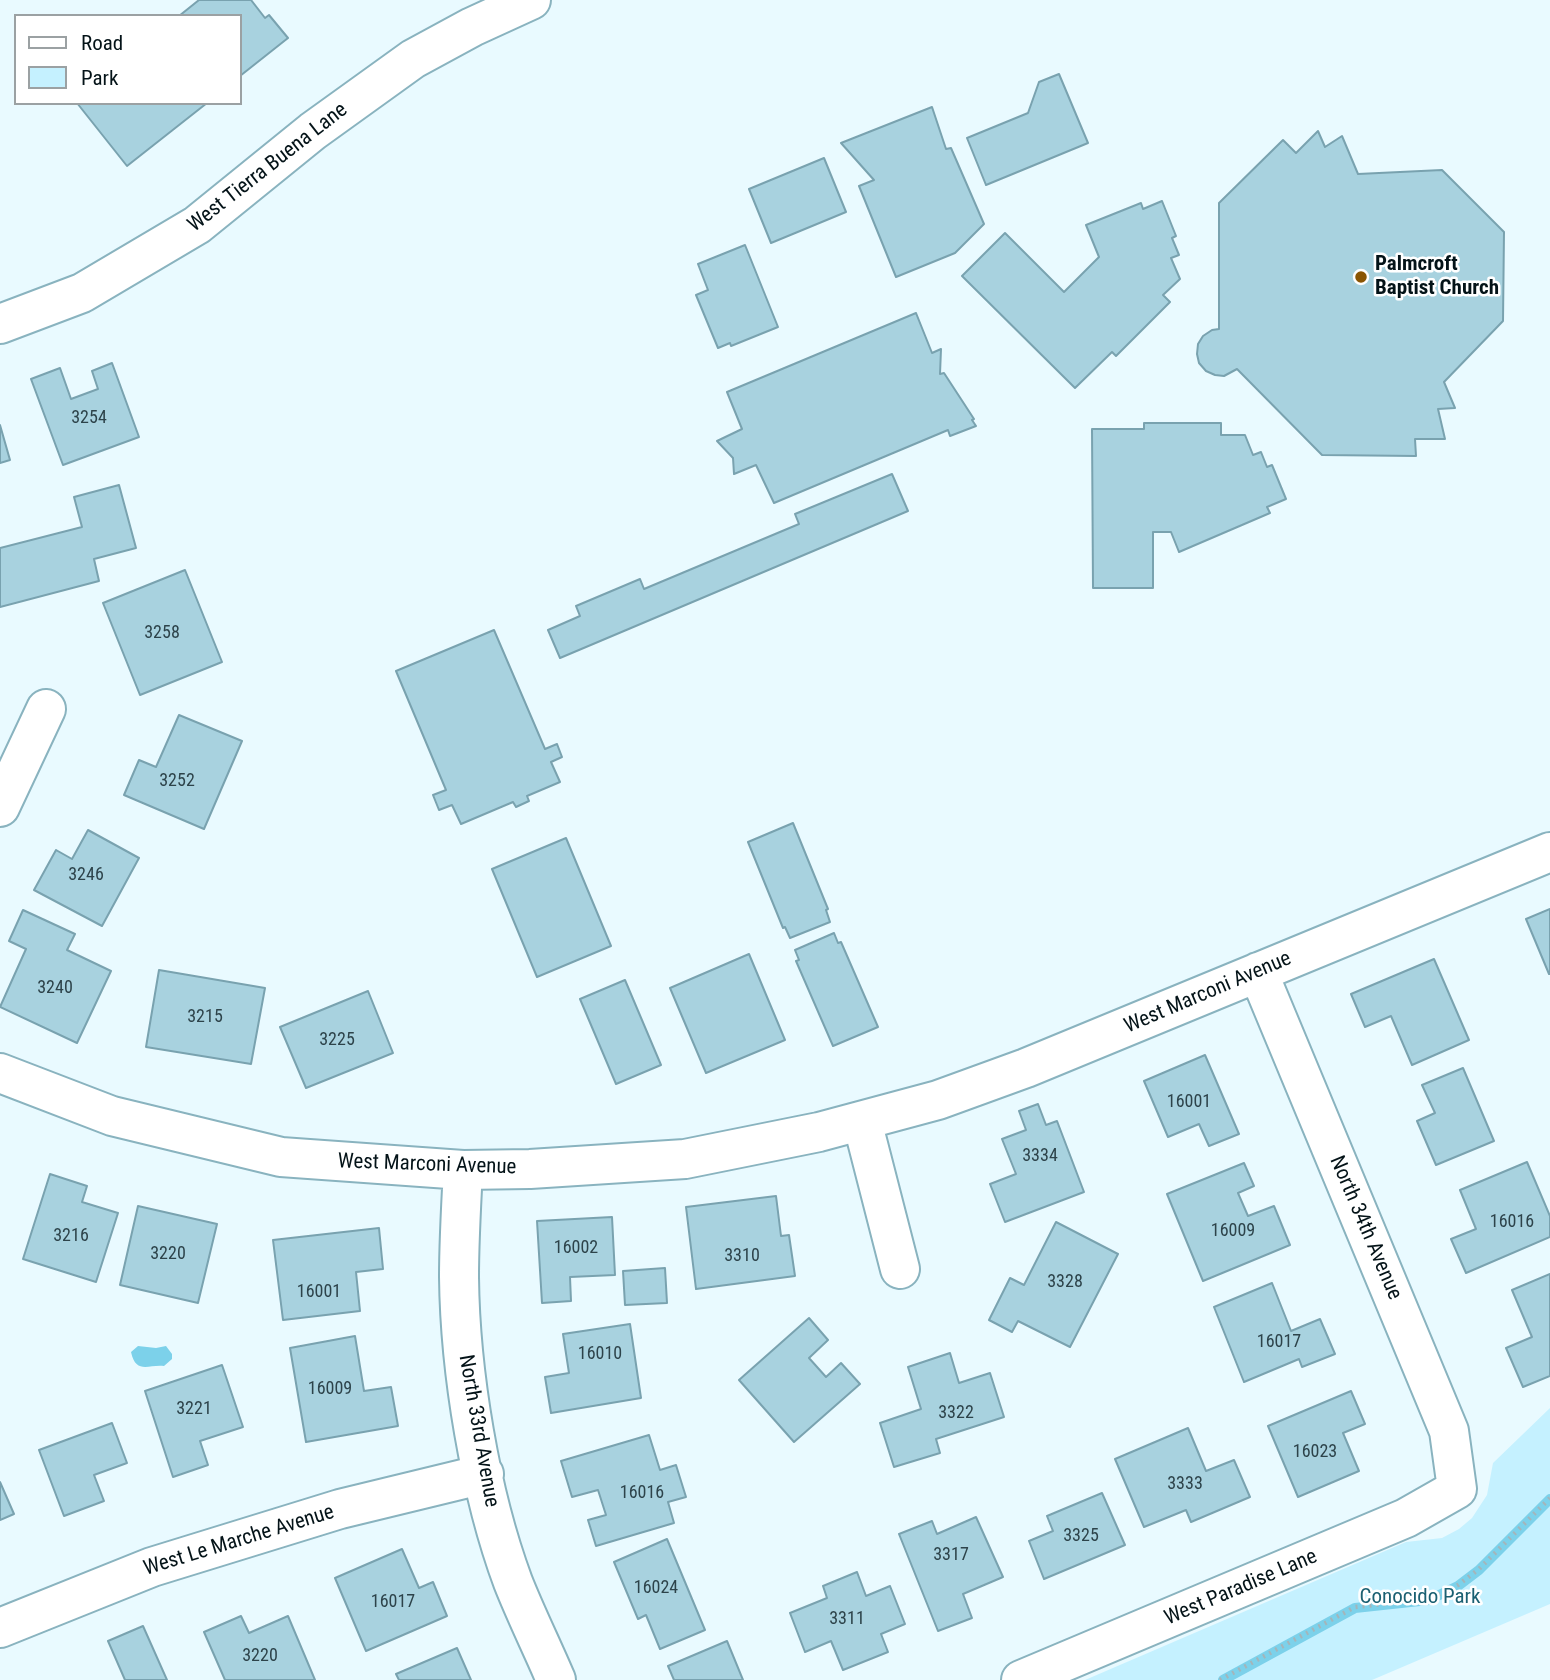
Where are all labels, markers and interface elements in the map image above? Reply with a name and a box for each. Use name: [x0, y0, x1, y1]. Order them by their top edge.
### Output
legend: [14, 14, 242, 105]
text: Road: [81, 31, 123, 55]
text: Park: [81, 66, 118, 90]
street label: West Tierra Buena Lane: [183, 98, 353, 238]
place label: Palmcroft Baptist Church: [1375, 252, 1499, 302]
marker: Palmcroft Baptist Church: [1353, 269, 1369, 285]
house number: 3254: [71, 407, 107, 429]
house number: 3258: [144, 622, 180, 644]
house number: 3252: [159, 770, 195, 792]
house number: 3246: [68, 864, 104, 886]
street label: West Marconi Avenue: [1121, 946, 1295, 1040]
house number: 3240: [37, 977, 73, 999]
house number: 3215: [187, 1006, 223, 1028]
house number: 3225: [319, 1029, 355, 1051]
house number: 16001: [1167, 1091, 1211, 1113]
house number: 3334: [1022, 1145, 1058, 1167]
street label: West Marconi Avenue: [337, 1149, 517, 1181]
street label: North 34th Avenue: [1323, 1152, 1407, 1304]
house number: 16016: [1490, 1211, 1534, 1233]
house number: 16009: [1211, 1220, 1255, 1242]
house number: 3216: [53, 1225, 89, 1247]
house number: 16002: [554, 1237, 598, 1259]
house number: 3220: [150, 1243, 186, 1265]
house number: 3310: [724, 1245, 760, 1267]
house number: 3328: [1047, 1271, 1083, 1293]
house number: 16001: [297, 1281, 341, 1303]
house number: 16017: [1257, 1331, 1301, 1353]
house number: 16010: [578, 1343, 622, 1365]
street label: North 33rd Avenue: [452, 1353, 504, 1509]
house number: 16009: [308, 1378, 352, 1400]
house number: 3221: [176, 1398, 212, 1420]
house number: 3322: [938, 1402, 974, 1424]
house number: 16023: [1293, 1441, 1337, 1463]
house number: 3333: [1167, 1473, 1203, 1495]
house number: 16016: [620, 1482, 664, 1504]
street label: West Le Marche Avenue: [141, 1500, 337, 1582]
house number: 3325: [1063, 1525, 1099, 1547]
house number: 3317: [933, 1544, 969, 1566]
street label: West Paradise Lane: [1161, 1544, 1321, 1632]
house number: 16024: [634, 1577, 678, 1599]
park label: Conocido Park: [1360, 1585, 1480, 1611]
house number: 16017: [371, 1591, 415, 1613]
house number: 3311: [829, 1608, 865, 1630]
house number: 3220: [242, 1645, 278, 1667]

